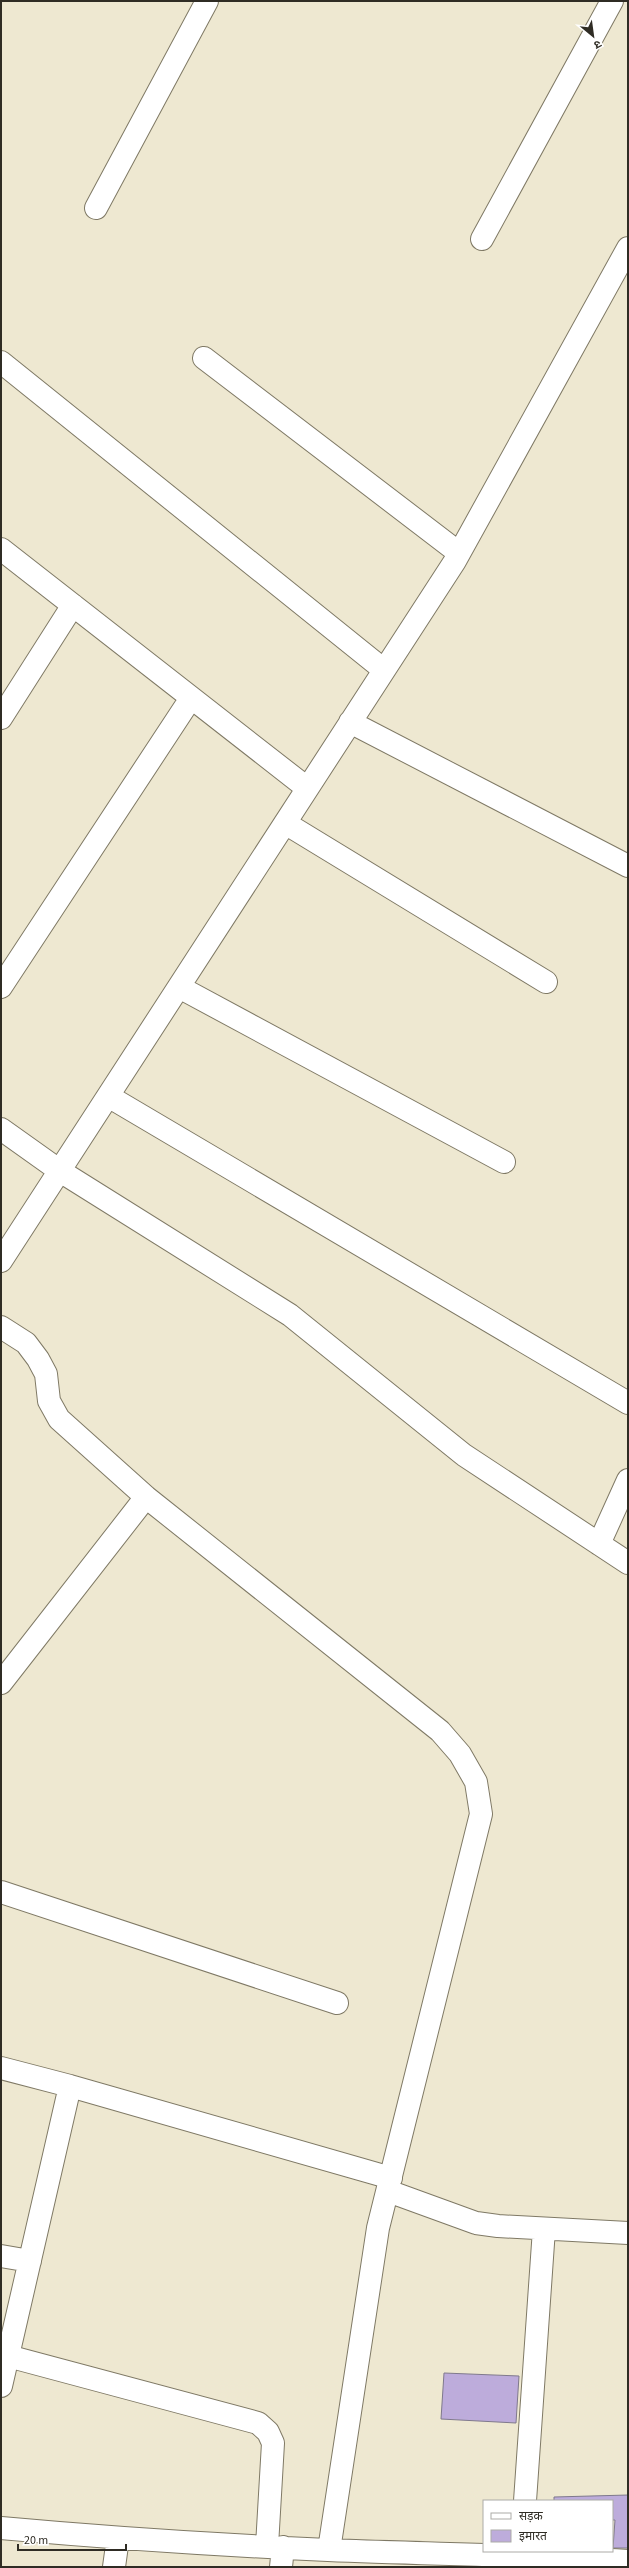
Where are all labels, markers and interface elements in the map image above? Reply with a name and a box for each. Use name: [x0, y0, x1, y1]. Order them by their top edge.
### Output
north arrow: [573, 16, 613, 56]
text: उ: [591, 36, 604, 53]
legend: [483, 2500, 613, 2552]
text: सड़क: [519, 2508, 544, 2525]
scale bar: [18, 2526, 126, 2552]
text: इमारत: [519, 2528, 548, 2545]
text: 20 m: [24, 2532, 48, 2549]

